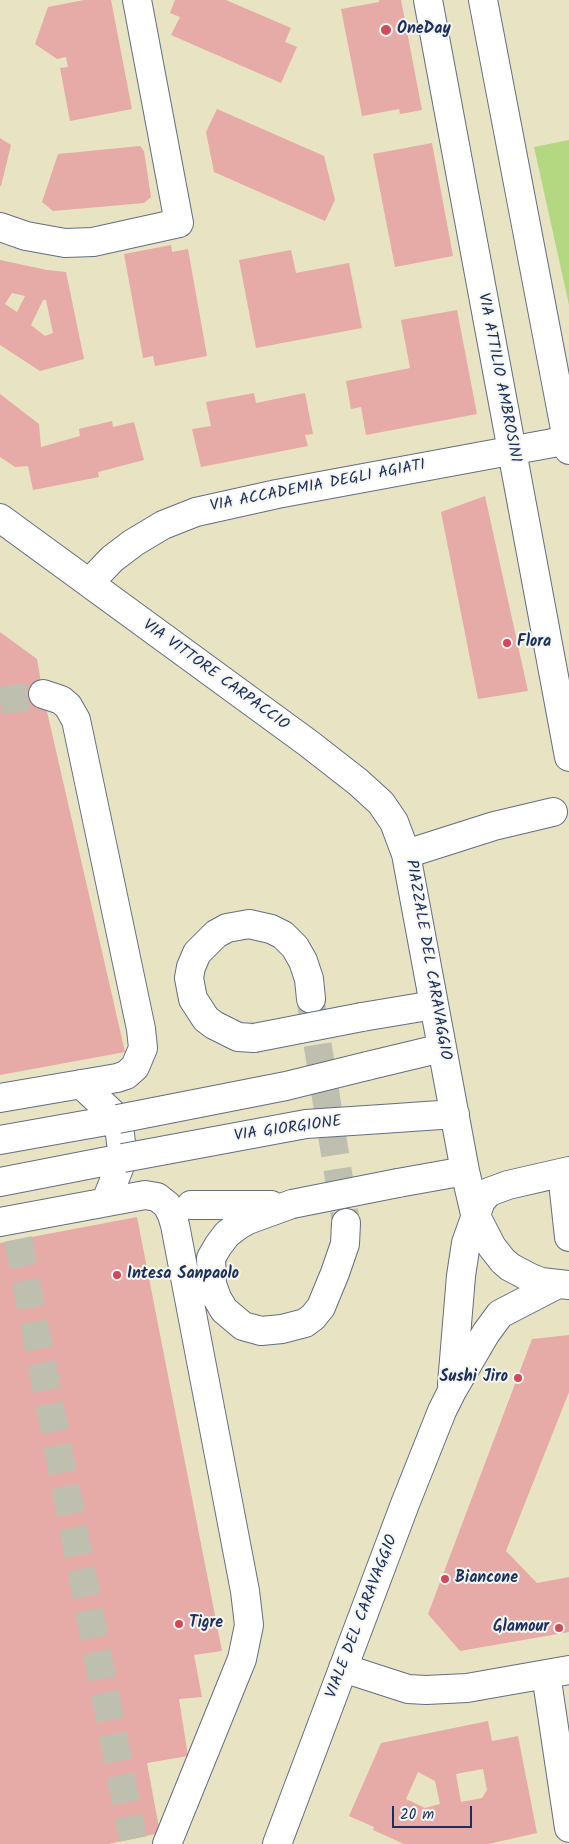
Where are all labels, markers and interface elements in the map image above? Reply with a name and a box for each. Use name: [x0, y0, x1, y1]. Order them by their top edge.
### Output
place label: OneDay: [397, 20, 451, 40]
marker: OneDay: [379, 23, 393, 37]
street label: VIA ATTILIO AMBROSINI: [472, 292, 524, 464]
street label: VIA ACCADEMIA DEGLI AGIATI: [209, 457, 427, 517]
street label: VIA VITTORE CARPACCIO: [138, 616, 292, 736]
place label: Flora: [517, 633, 551, 653]
marker: Flora: [501, 637, 513, 649]
street label: PIAZZALE DEL CARAVAGGIO: [400, 858, 454, 1062]
street label: VIA GIORGIONE: [233, 1113, 343, 1147]
place label: Intesa Sanpaolo: [127, 1265, 239, 1285]
marker: Intesa Sanpaolo: [111, 1269, 123, 1281]
place label: Sushi Jiro: [440, 1368, 508, 1388]
marker: Sushi Jiro: [512, 1372, 524, 1384]
street label: VIALE DEL CARAVAGGIO: [323, 1533, 403, 1701]
place label: Biancone: [455, 1569, 518, 1589]
marker: Biancone: [439, 1573, 451, 1585]
place label: Tigre: [189, 1614, 223, 1634]
marker: Tigre: [173, 1618, 185, 1630]
place label: Glamour: [493, 1618, 549, 1638]
marker: Glamour: [553, 1622, 565, 1634]
scale bar: [394, 1796, 474, 1828]
text: 20 m: [400, 1803, 434, 1827]

